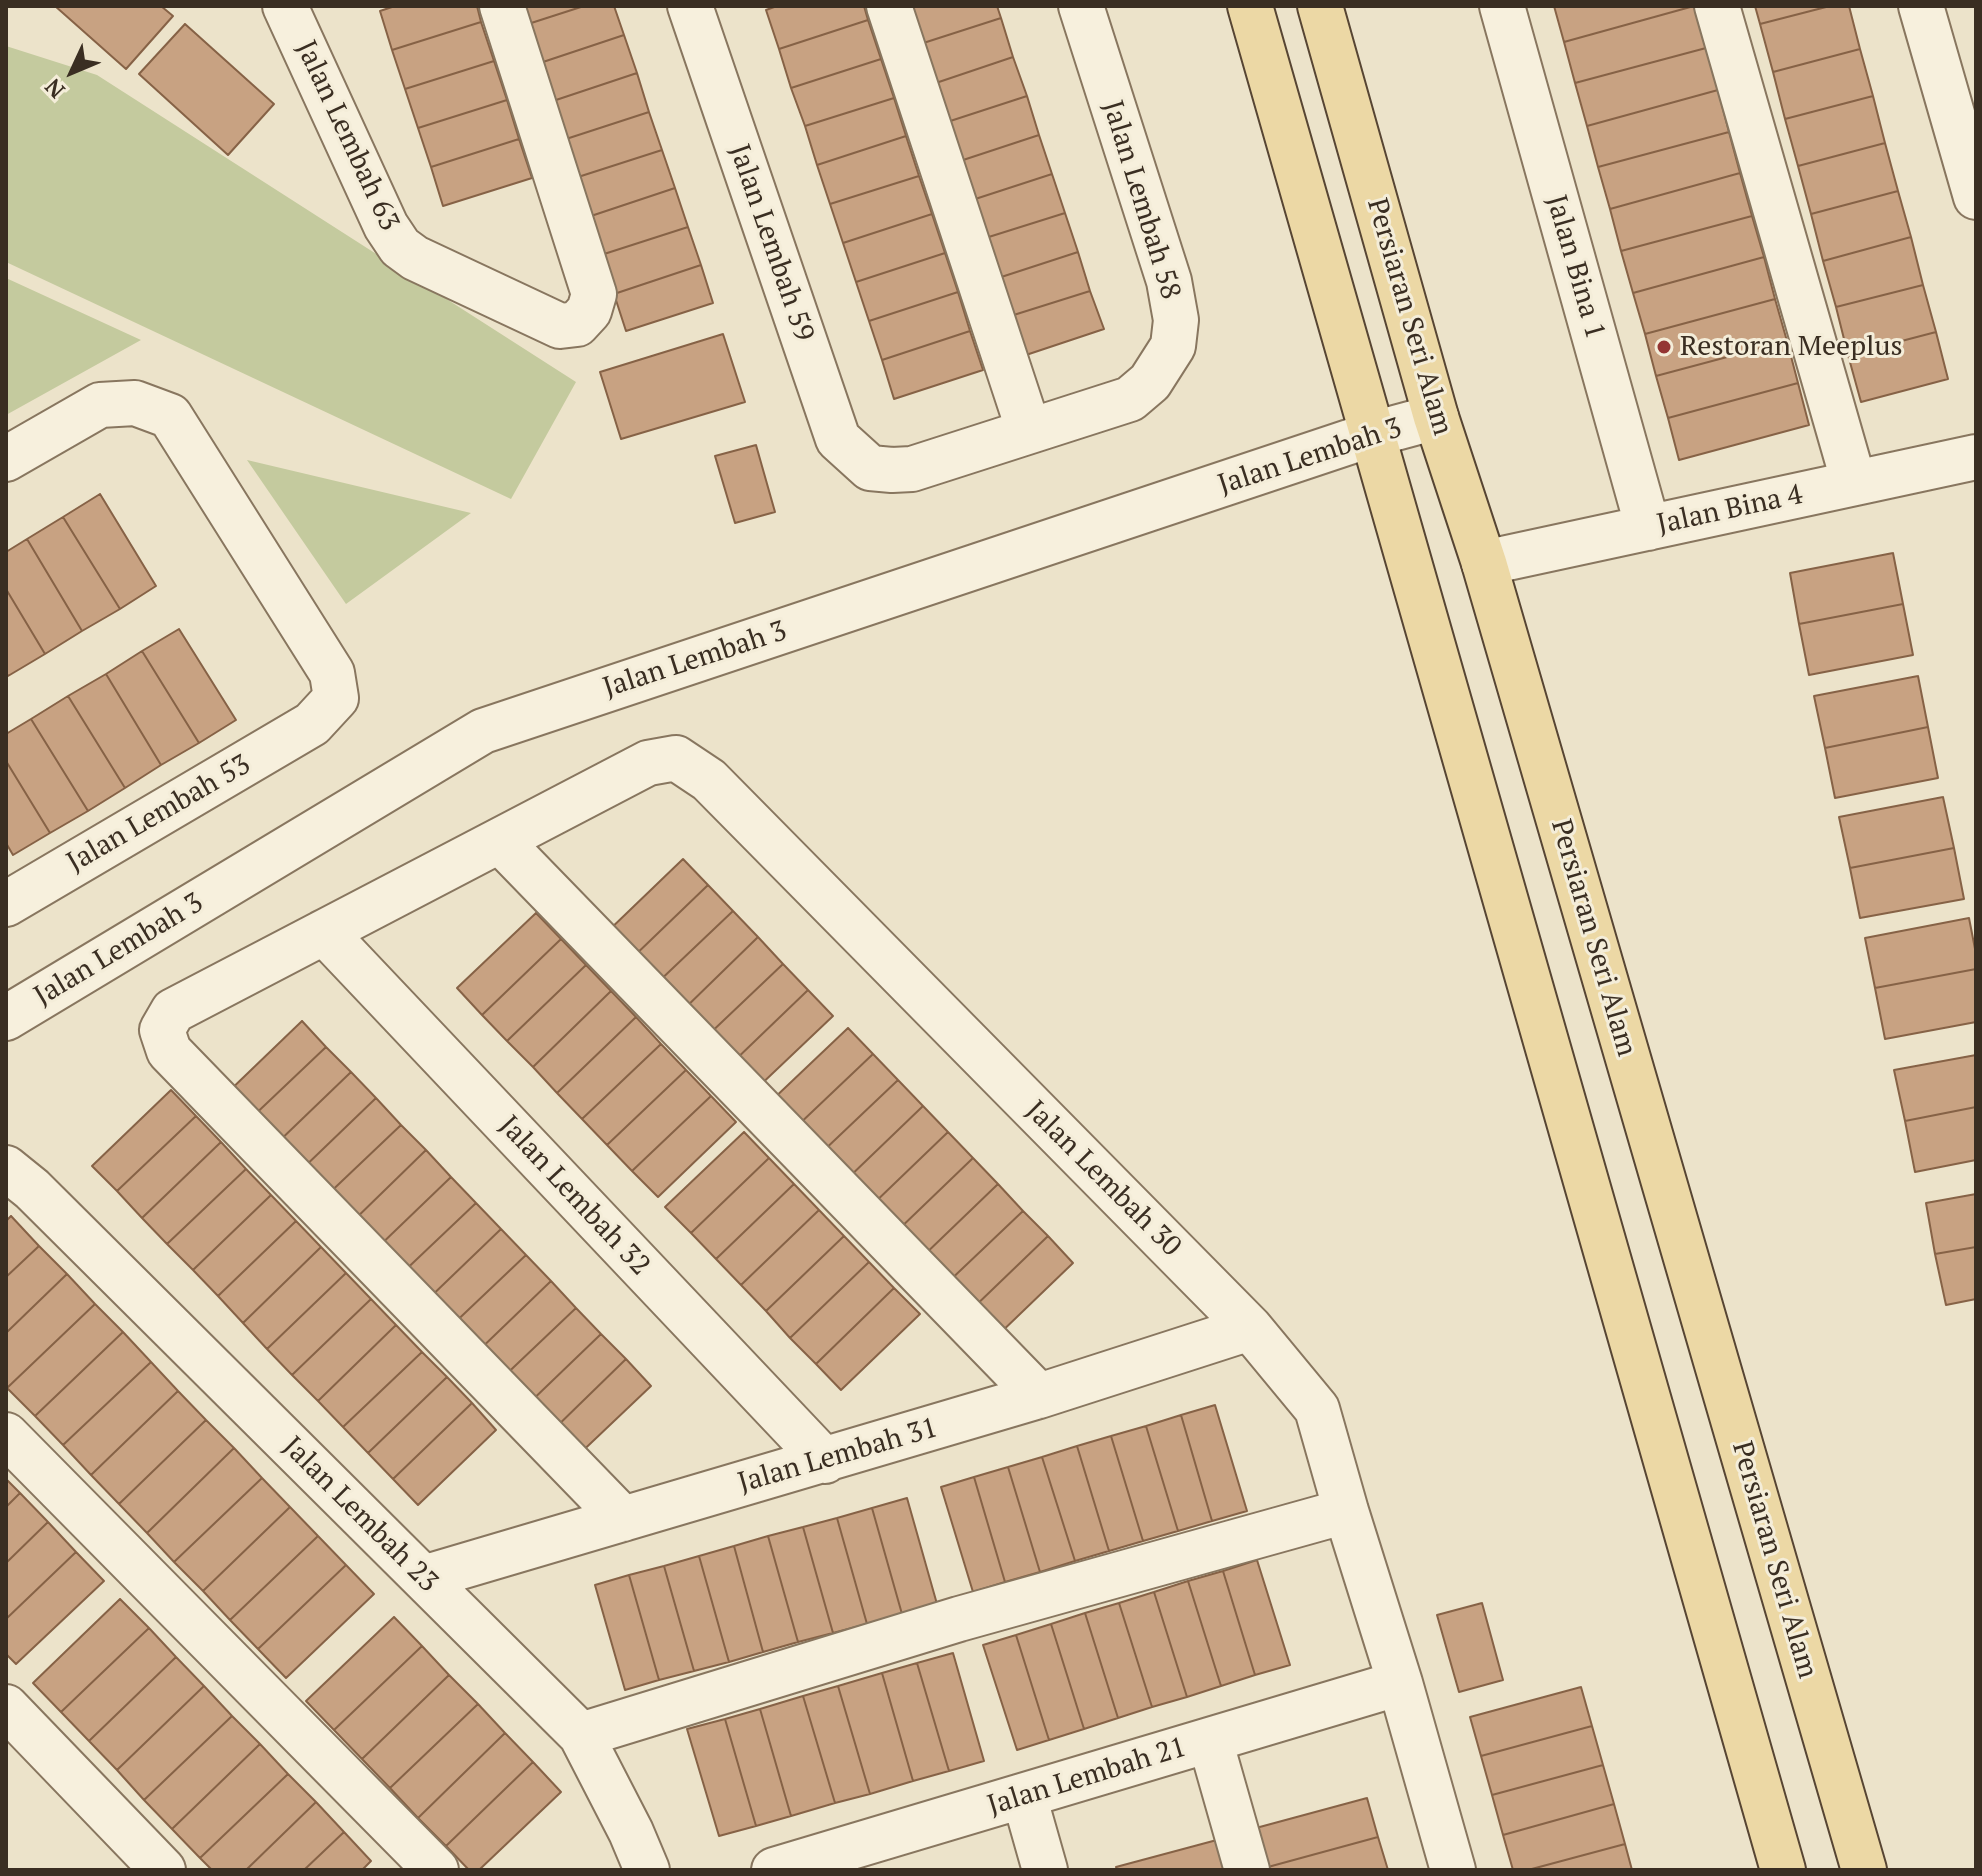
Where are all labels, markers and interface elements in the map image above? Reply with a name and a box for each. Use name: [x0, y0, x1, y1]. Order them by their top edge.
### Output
north arrow: [32, 32, 112, 112]
street label: Jalan Lembah 63: [288, 36, 406, 236]
text: N: [38, 73, 71, 105]
street label: Jalan Lembah 58: [1095, 97, 1187, 303]
street label: Jalan Lembah 59: [722, 140, 820, 346]
street label: Jalan Bina 1: [1538, 191, 1612, 343]
street label: Persiaran Seri Alam: [1359, 195, 1459, 439]
place label: Restoran Meeplus: [1680, 330, 1903, 364]
marker: Restoran Meeplus: [1655, 338, 1673, 356]
street label: Jalan Lembah 3: [1214, 412, 1406, 502]
street label: Jalan Bina 4: [1654, 478, 1806, 542]
street label: Jalan Lembah 3: [599, 615, 791, 705]
street label: Jalan Lembah 53: [61, 748, 257, 880]
street label: Persiaran Seri Alam: [1543, 816, 1643, 1060]
street label: Jalan Lembah 3: [29, 886, 209, 1014]
street label: Jalan Lembah 30: [1018, 1094, 1188, 1264]
street label: Jalan Lembah 32: [492, 1109, 656, 1283]
street label: Jalan Lembah 31: [734, 1411, 942, 1501]
street label: Jalan Lembah 23: [275, 1430, 445, 1600]
street label: Persiaran Seri Alam: [1724, 1438, 1824, 1682]
street label: Jalan Lembah 21: [984, 1731, 1190, 1823]

